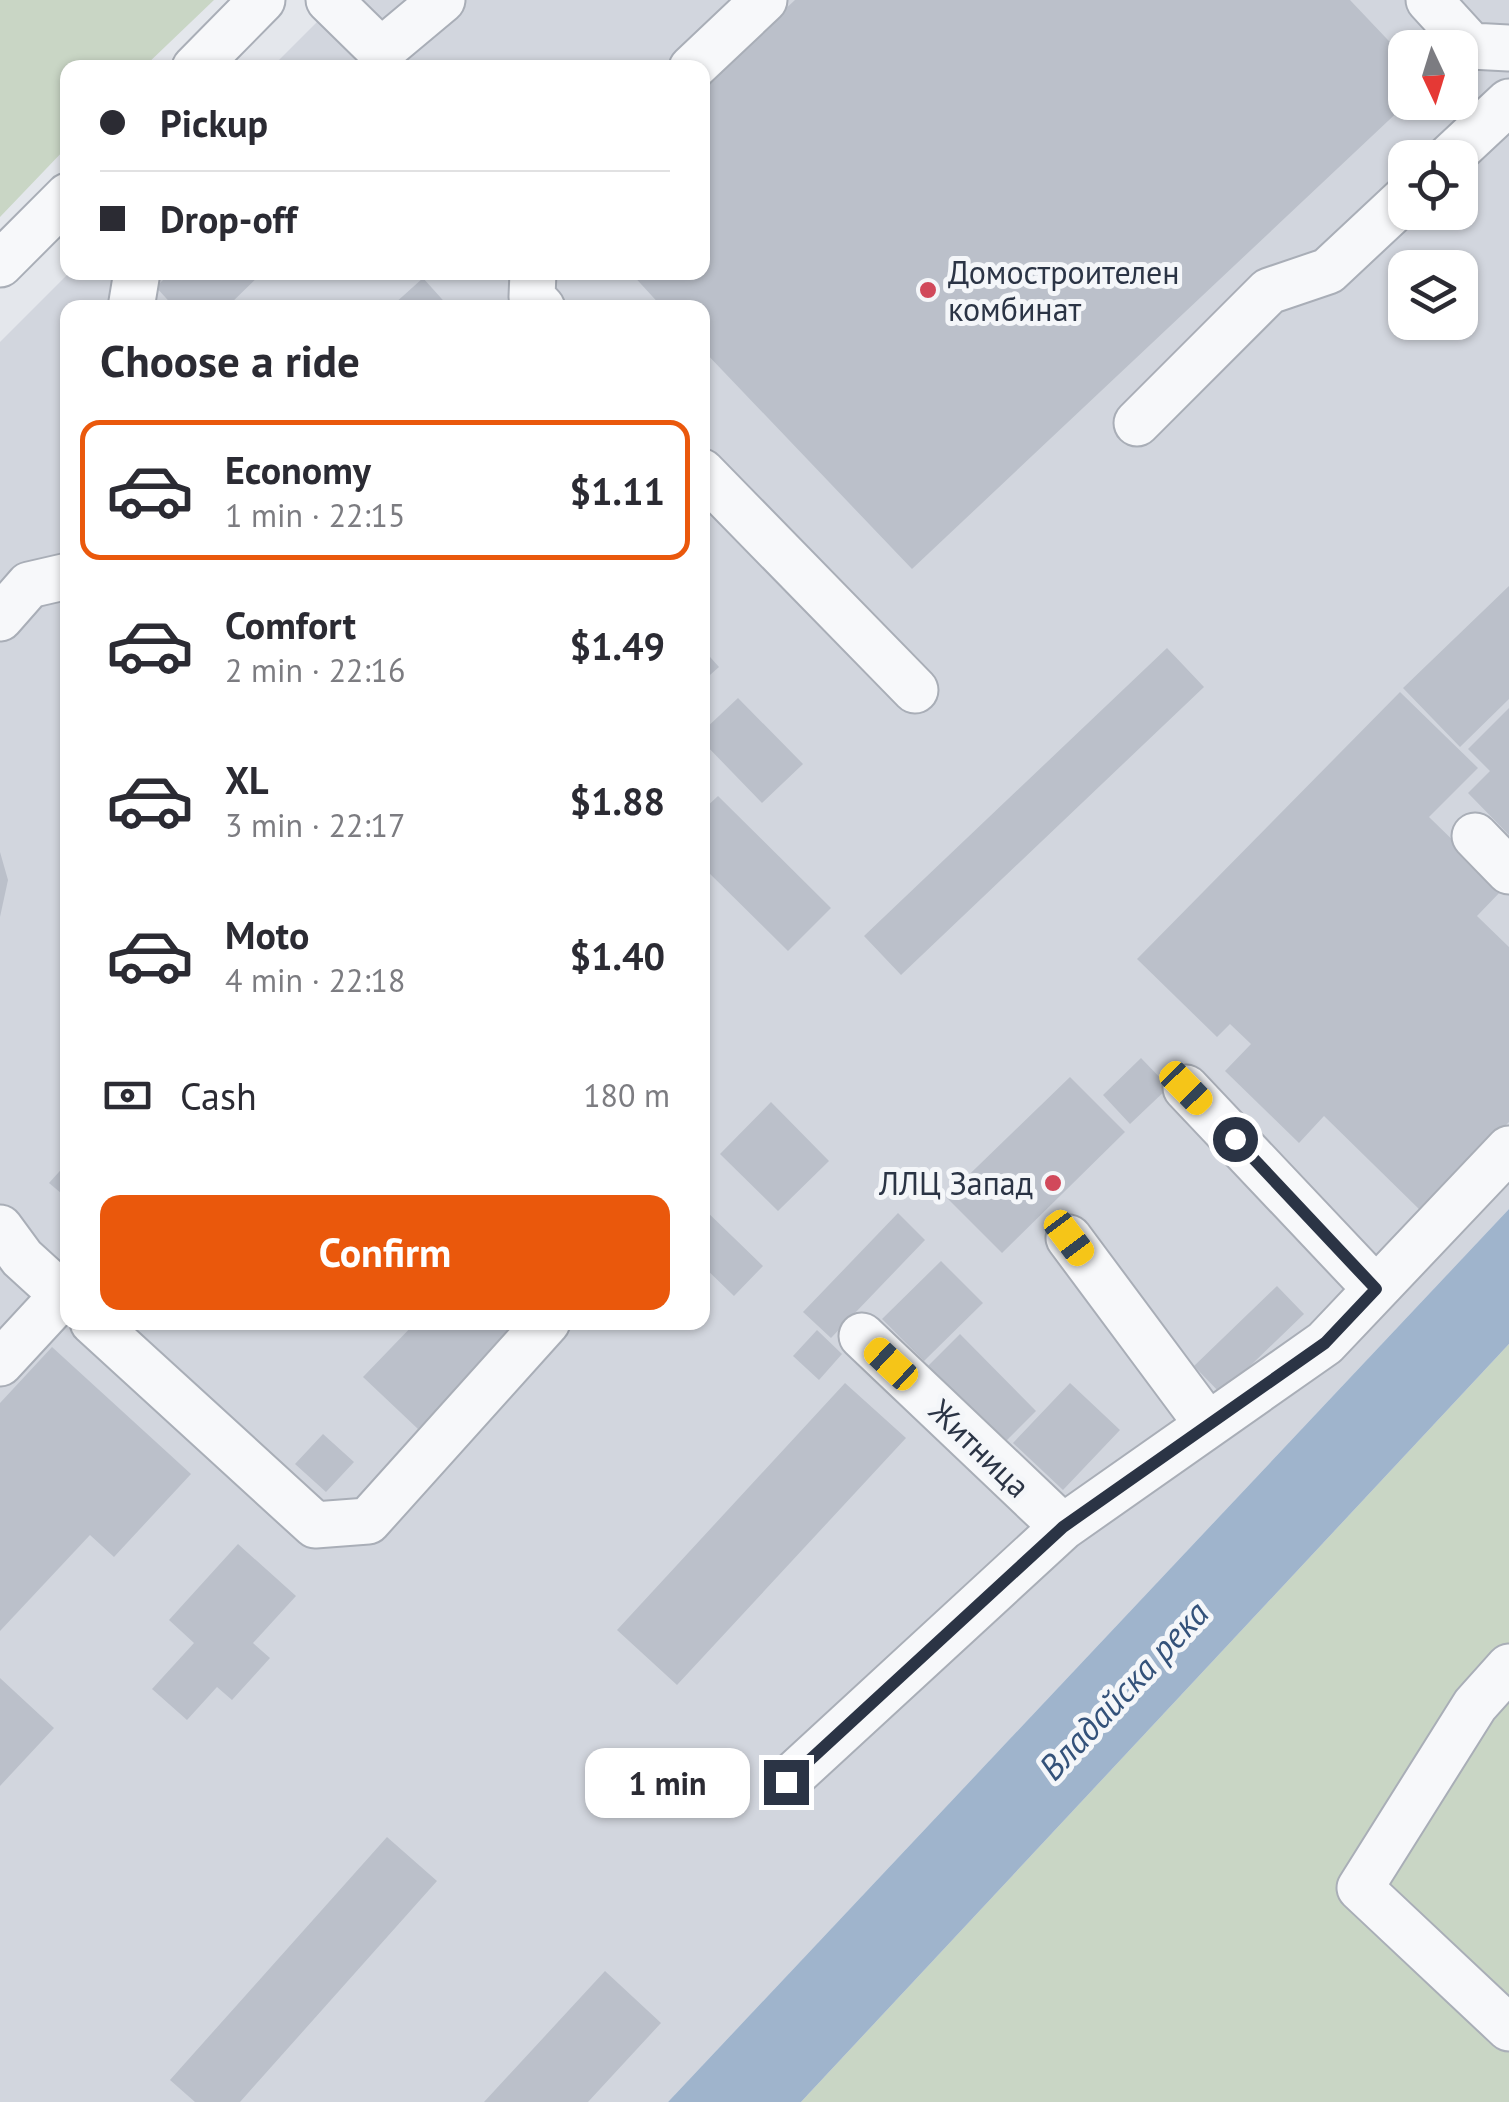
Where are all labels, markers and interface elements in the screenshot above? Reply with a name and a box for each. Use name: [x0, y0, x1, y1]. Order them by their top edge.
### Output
north arrow: [1388, 30, 1478, 120]
map controls: [1388, 30, 1478, 340]
text: Pickup: [160, 98, 268, 147]
button: locate: [1388, 140, 1478, 230]
text: Drop-off: [160, 194, 297, 243]
button: layers: [1388, 250, 1478, 340]
place label: Домостроителен комбинат: [948, 251, 1180, 330]
marker: Домостроителен комбинат: [917, 279, 939, 301]
text: Choose a ride: [100, 331, 360, 389]
icon: car: [105, 445, 195, 535]
text: Economy: [225, 445, 371, 494]
text: $1.11: [569, 466, 665, 515]
text: 1 min · 22:15: [225, 494, 405, 536]
icon: car: [105, 600, 195, 690]
text: Comfort: [225, 600, 356, 649]
text: $1.49: [569, 621, 665, 670]
text: 2 min · 22:16: [225, 649, 405, 691]
icon: car: [105, 755, 195, 845]
text: XL: [225, 755, 269, 804]
text: $1.88: [569, 776, 665, 825]
text: 3 min · 22:17: [225, 804, 405, 846]
icon: car: [105, 910, 195, 1000]
text: Moto: [225, 910, 309, 959]
text: $1.40: [569, 931, 665, 980]
text: 4 min · 22:18: [225, 959, 405, 1001]
car: [1154, 1056, 1218, 1120]
icon: cash: [100, 1068, 155, 1123]
text: Cash: [180, 1071, 257, 1120]
text: 180 m: [583, 1074, 670, 1116]
route start: [1213, 1117, 1258, 1162]
place label: ЛЛЦ Запад: [878, 1162, 1033, 1204]
marker: ЛЛЦ Запад: [1042, 1172, 1064, 1194]
button: Confirm: [100, 1195, 670, 1310]
car: [1039, 1205, 1099, 1271]
car: [859, 1333, 923, 1395]
street label: Житница: [920, 1389, 1039, 1506]
water label: Владайска река: [1028, 1591, 1218, 1789]
callout: 1 min: [586, 1747, 751, 1817]
route end: [764, 1760, 809, 1805]
text: 1 min: [628, 1762, 707, 1804]

